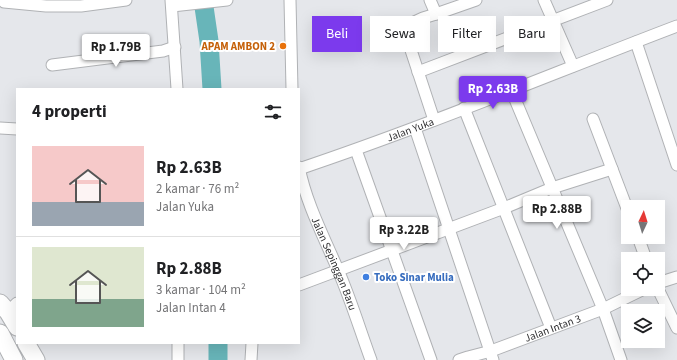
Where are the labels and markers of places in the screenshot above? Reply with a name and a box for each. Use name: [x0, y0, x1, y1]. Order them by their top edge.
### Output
pin: Rp 1.79B: [75, 34, 157, 68]
place label: APAM AMBON 2: [201, 39, 275, 54]
marker: APAM AMBON 2: [278, 41, 288, 51]
pin: Rp 2.63B: [452, 76, 534, 110]
pin: Rp 2.88B: [516, 196, 598, 230]
pin: Rp 3.22B: [363, 217, 445, 251]
place label: Toko Sinar Mulia: [374, 270, 454, 285]
marker: Toko Sinar Mulia: [361, 272, 371, 282]

